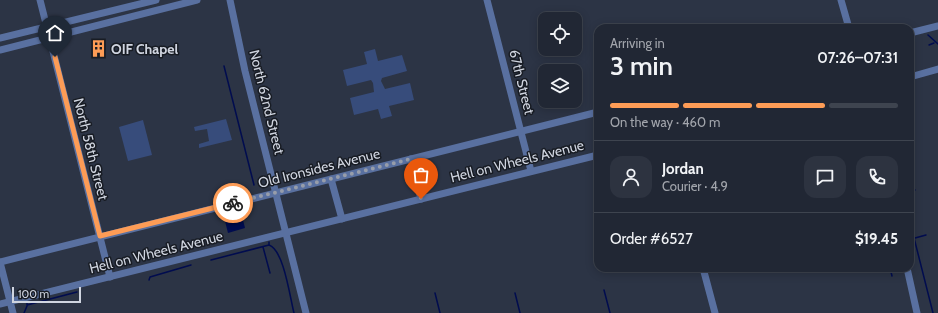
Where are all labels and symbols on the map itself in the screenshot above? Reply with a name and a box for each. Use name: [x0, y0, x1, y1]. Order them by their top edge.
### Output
pin: [38, 16, 72, 57]
building icon: OIF Chapel: [88, 39, 108, 59]
place label: OIF Chapel: [111, 40, 179, 58]
street label: North 62nd Street: [245, 48, 289, 156]
street label: 67th Street: [505, 48, 539, 117]
street label: North 58th Street: [70, 96, 112, 202]
street label: Hell on Wheels Avenue: [448, 136, 586, 186]
street label: Old Ironsides Avenue: [256, 144, 382, 192]
pin: [404, 158, 438, 199]
courier: [213, 183, 253, 223]
street label: Hell on Wheels Avenue: [87, 227, 225, 277]
scale bar: [12, 285, 81, 304]

